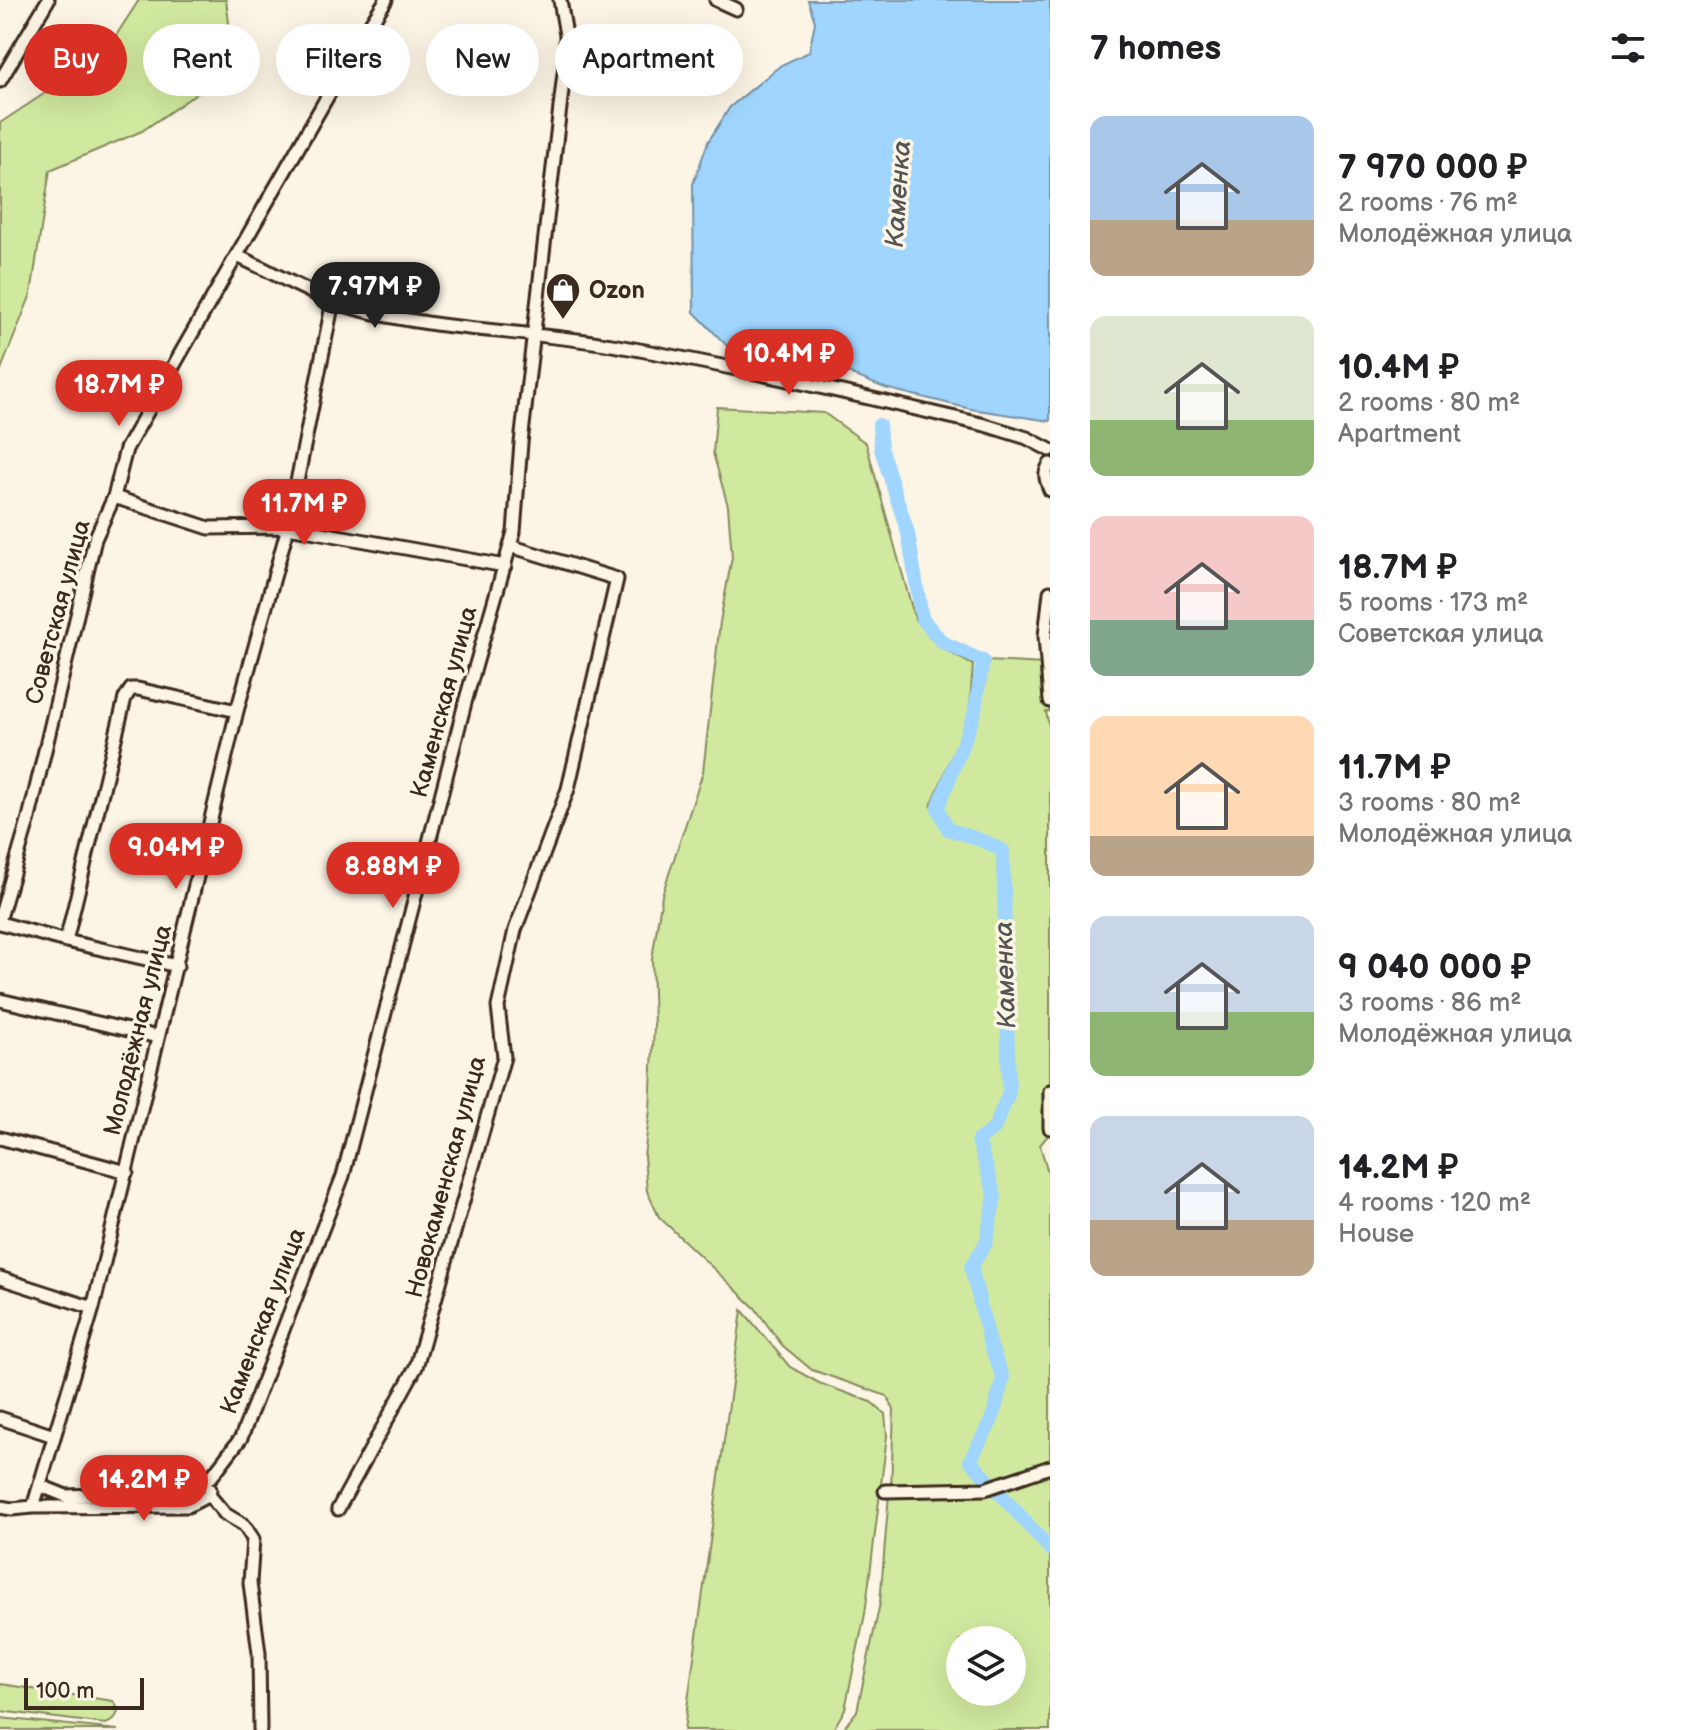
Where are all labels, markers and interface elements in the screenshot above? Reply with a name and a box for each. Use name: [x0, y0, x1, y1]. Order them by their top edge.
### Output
chip: Buy: [24, 24, 127, 96]
chip: Rent: [143, 24, 260, 96]
chip: Filters: [276, 24, 410, 96]
chip: New: [426, 24, 539, 96]
chip: Apartment: [555, 24, 743, 96]
icon: filters: [1606, 26, 1650, 70]
text: 7 homes: [1090, 28, 1221, 69]
water label: Каменка: [880, 139, 918, 249]
text: 7 970 000 ₽: [1338, 147, 1528, 188]
icon: home: [1154, 148, 1250, 244]
text: 2 rooms · 76 m²: [1338, 188, 1518, 219]
text: Молодёжная улица: [1338, 219, 1572, 250]
pin: 7.97M ₽: [301, 262, 449, 330]
shop icon: Ozon: [544, 271, 582, 321]
text: 7.97M ₽: [328, 272, 422, 303]
place label: Ozon: [589, 276, 645, 305]
pin: 10.4M ₽: [715, 329, 863, 397]
text: 10.4M ₽: [743, 339, 835, 370]
text: 10.4M ₽: [1338, 347, 1459, 388]
icon: home: [1154, 348, 1250, 444]
pin: 18.7M ₽: [45, 360, 193, 428]
text: 18.7M ₽: [73, 370, 165, 401]
text: 2 rooms · 80 m²: [1338, 388, 1520, 419]
text: Apartment: [1338, 419, 1461, 450]
pin: 11.7M ₽: [230, 479, 378, 547]
text: 11.7M ₽: [261, 489, 347, 520]
street label: Советская улица: [19, 517, 97, 707]
text: 18.7M ₽: [1338, 547, 1457, 588]
icon: home: [1154, 548, 1250, 644]
text: 5 rooms · 173 m²: [1338, 588, 1528, 619]
street label: Каменская улица: [405, 603, 483, 801]
text: Советская улица: [1338, 619, 1544, 650]
text: 11.7M ₽: [1338, 747, 1451, 788]
icon: home: [1154, 748, 1250, 844]
text: 3 rooms · 80 m²: [1338, 788, 1521, 819]
text: Молодёжная улица: [1338, 819, 1572, 850]
pin: 9.04M ₽: [102, 823, 250, 891]
text: 9.04M ₽: [127, 833, 225, 864]
pin: 8.88M ₽: [319, 842, 467, 910]
text: 8.88M ₽: [344, 852, 442, 883]
water label: Каменка: [989, 921, 1023, 1029]
street label: Молодёжная улица: [98, 922, 178, 1138]
text: 9 040 000 ₽: [1338, 947, 1531, 988]
icon: home: [1154, 948, 1250, 1044]
text: 3 rooms · 86 m²: [1338, 988, 1522, 1019]
text: Молодёжная улица: [1338, 1019, 1572, 1050]
street label: Новокаменская улица: [400, 1053, 492, 1301]
text: 14.2M ₽: [1338, 1147, 1458, 1188]
icon: home: [1154, 1148, 1250, 1244]
text: 4 rooms · 120 m²: [1338, 1188, 1531, 1219]
text: House: [1338, 1219, 1414, 1250]
street label: Каменская улица: [214, 1224, 312, 1418]
pin: 14.2M ₽: [70, 1455, 218, 1523]
text: 14.2M ₽: [98, 1465, 190, 1496]
map controls: [946, 1626, 1026, 1706]
button: layers: [946, 1626, 1026, 1706]
scale bar: [24, 1674, 144, 1710]
text: 100 m: [36, 1678, 95, 1705]

